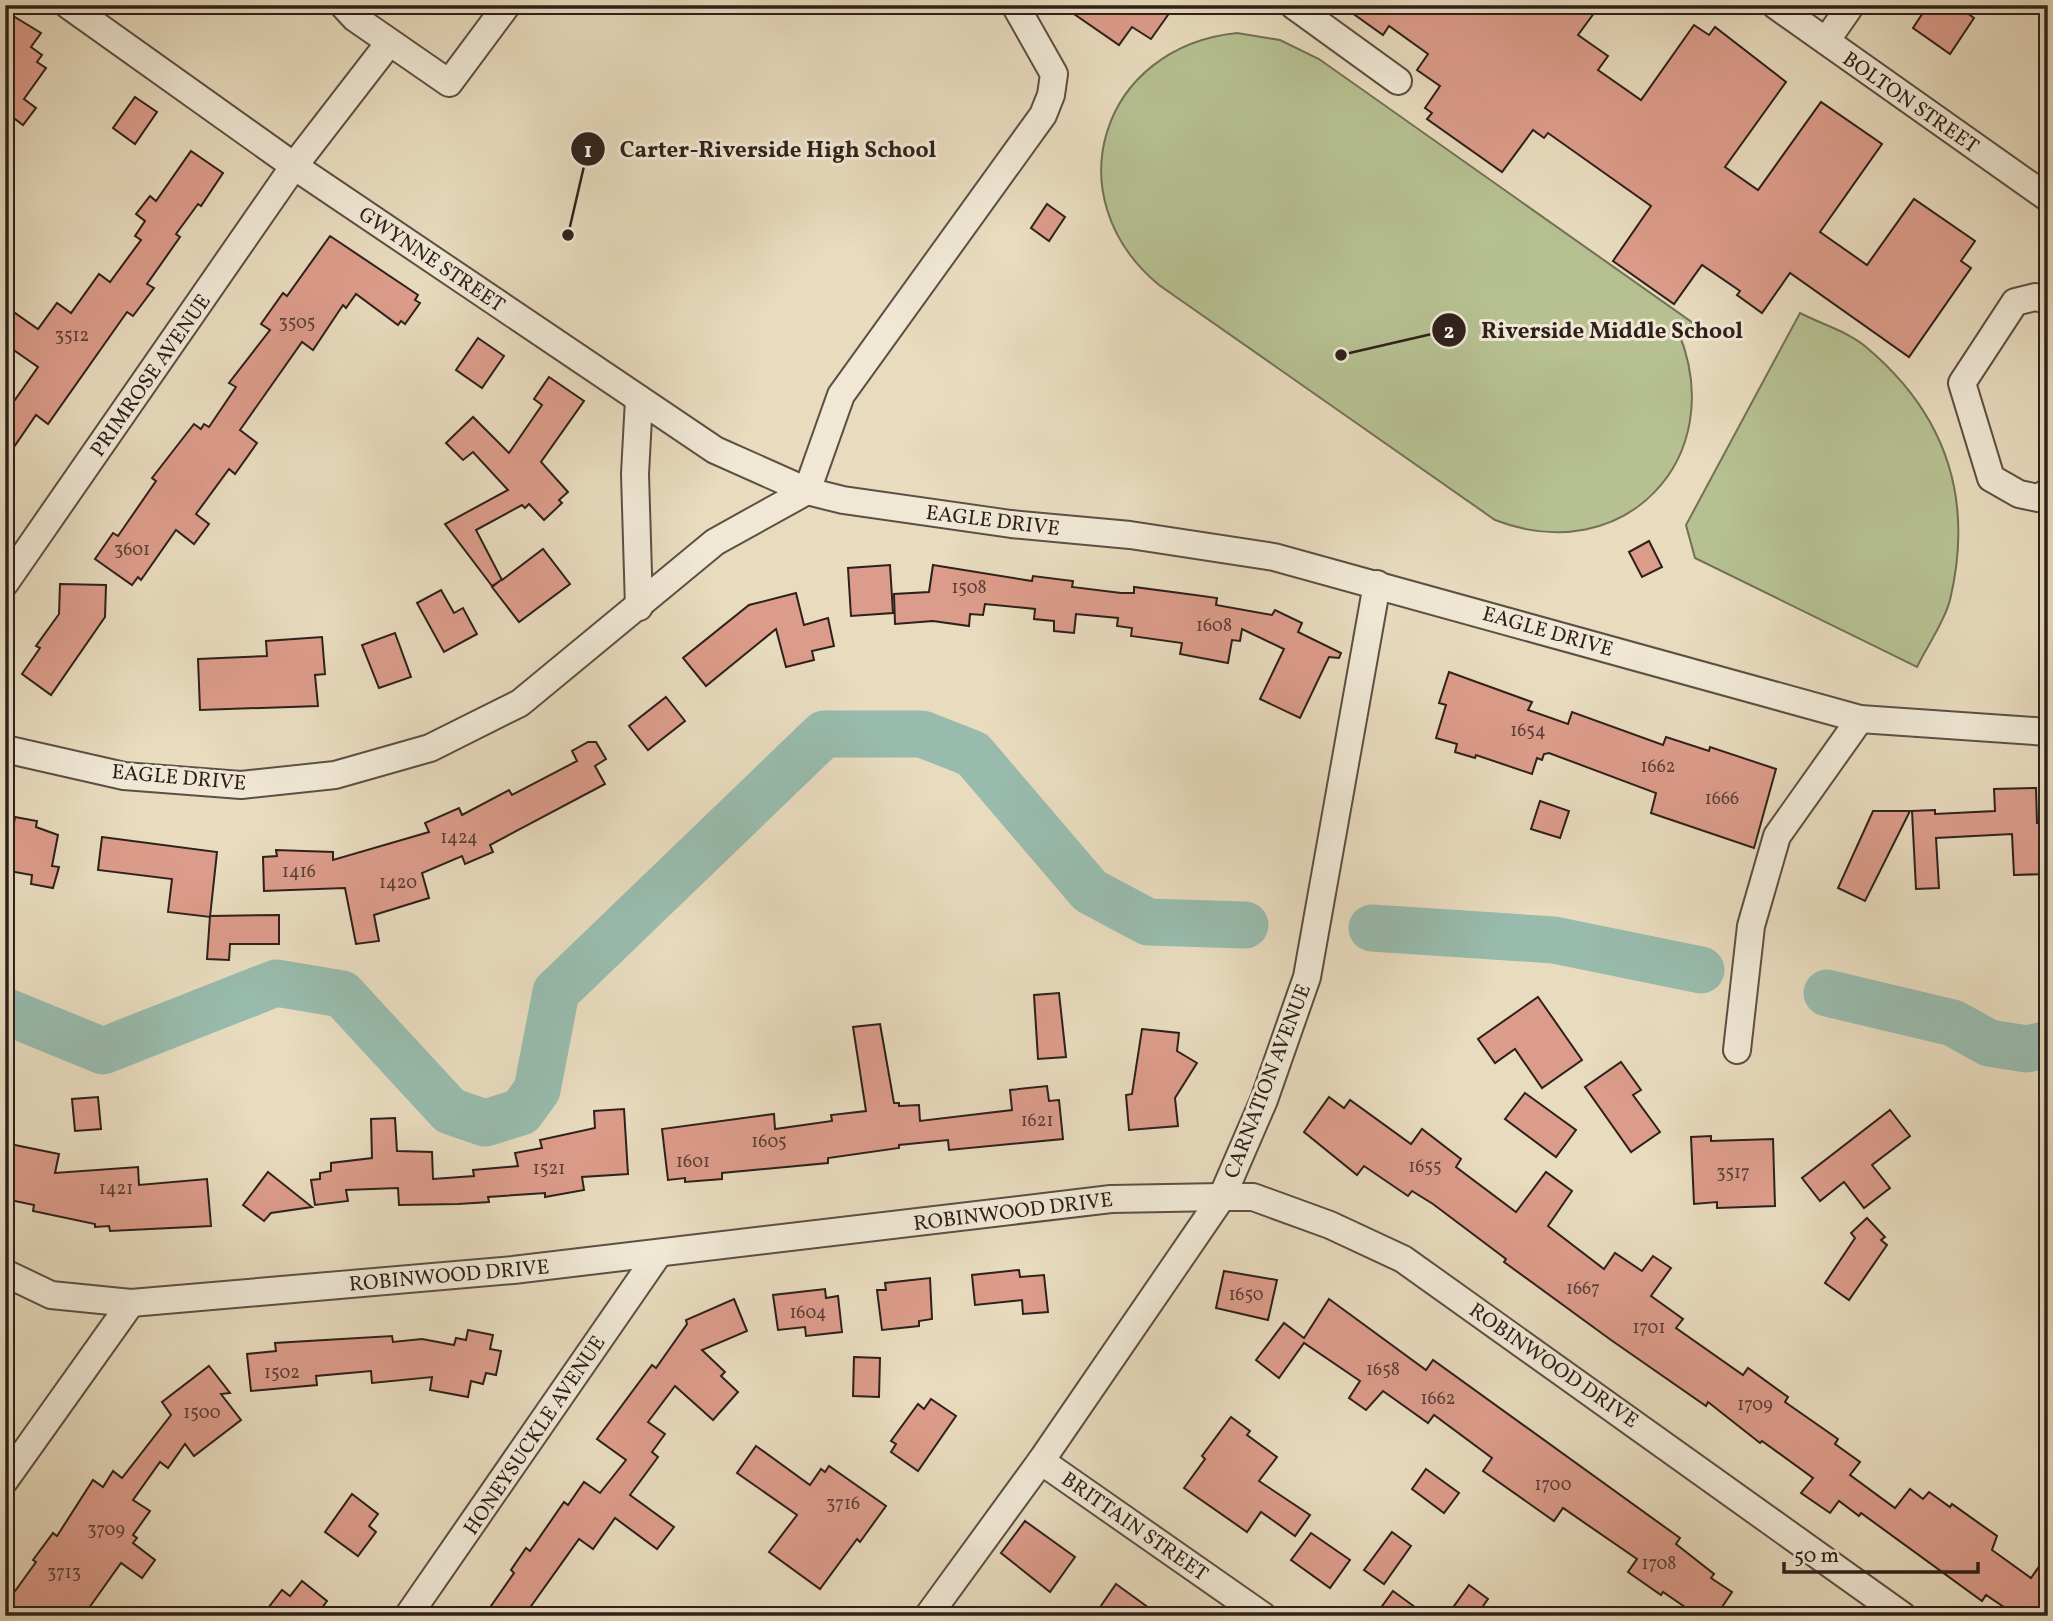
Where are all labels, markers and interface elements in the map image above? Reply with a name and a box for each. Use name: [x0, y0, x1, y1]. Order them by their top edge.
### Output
street label: BOLTON STREET: [1836, 45, 1984, 161]
callout: Carter-Riverside High School: [570, 127, 950, 171]
text: Carter-Riverside High School: [620, 135, 936, 167]
text: 1: [584, 137, 592, 166]
street label: GWYNNE STREET: [352, 200, 510, 320]
street label: PRIMROSE AVENUE: [84, 289, 218, 463]
callout: Riverside Middle School: [1432, 308, 1757, 352]
house number: 3505: [279, 311, 315, 336]
text: Riverside Middle School: [1481, 316, 1743, 348]
text: 2: [1444, 318, 1454, 347]
house number: 3512: [55, 324, 89, 349]
street label: EAGLE DRIVE: [924, 499, 1062, 544]
house number: 3601: [114, 538, 150, 563]
house number: 1508: [951, 576, 987, 601]
street label: EAGLE DRIVE: [1479, 600, 1616, 665]
house number: 1608: [1196, 614, 1232, 639]
house number: 1654: [1510, 719, 1546, 744]
house number: 1662: [1641, 755, 1675, 780]
street label: EAGLE DRIVE: [110, 758, 247, 799]
house number: 1666: [1705, 787, 1739, 812]
house number: 1424: [440, 826, 478, 851]
house number: 1416: [282, 860, 316, 885]
house number: 1420: [379, 871, 417, 896]
street label: CARNATION AVENUE: [1218, 980, 1319, 1183]
house number: 1621: [1021, 1109, 1053, 1134]
house number: 1605: [751, 1130, 787, 1155]
house number: 1601: [676, 1150, 710, 1175]
house number: 1655: [1408, 1155, 1442, 1180]
house number: 1521: [533, 1157, 565, 1182]
house number: 3517: [1716, 1161, 1750, 1186]
house number: 1421: [99, 1177, 133, 1202]
street label: ROBINWOOD DRIVE: [912, 1186, 1115, 1239]
street label: ROBINWOOD DRIVE: [348, 1253, 550, 1300]
house number: 1667: [1566, 1277, 1600, 1302]
house number: 1650: [1228, 1283, 1264, 1308]
street label: ROBINWOOD DRIVE: [1463, 1297, 1644, 1436]
house number: 1604: [789, 1301, 827, 1326]
house number: 1701: [1633, 1316, 1665, 1341]
street label: HONEYSUCKLE AVENUE: [457, 1330, 613, 1541]
house number: 1658: [1366, 1358, 1400, 1383]
house number: 1502: [264, 1361, 300, 1386]
house number: 1662: [1421, 1387, 1455, 1412]
house number: 1709: [1737, 1393, 1773, 1418]
house number: 1500: [183, 1401, 221, 1426]
street label: BRITTAIN STREET: [1055, 1466, 1213, 1589]
house number: 1700: [1535, 1473, 1572, 1498]
house number: 3716: [826, 1492, 860, 1517]
house number: 3709: [87, 1518, 125, 1543]
scale bar: [1784, 1530, 1978, 1574]
text: 50 m: [1794, 1542, 1839, 1571]
house number: 1708: [1642, 1552, 1676, 1577]
house number: 3713: [47, 1561, 81, 1586]

